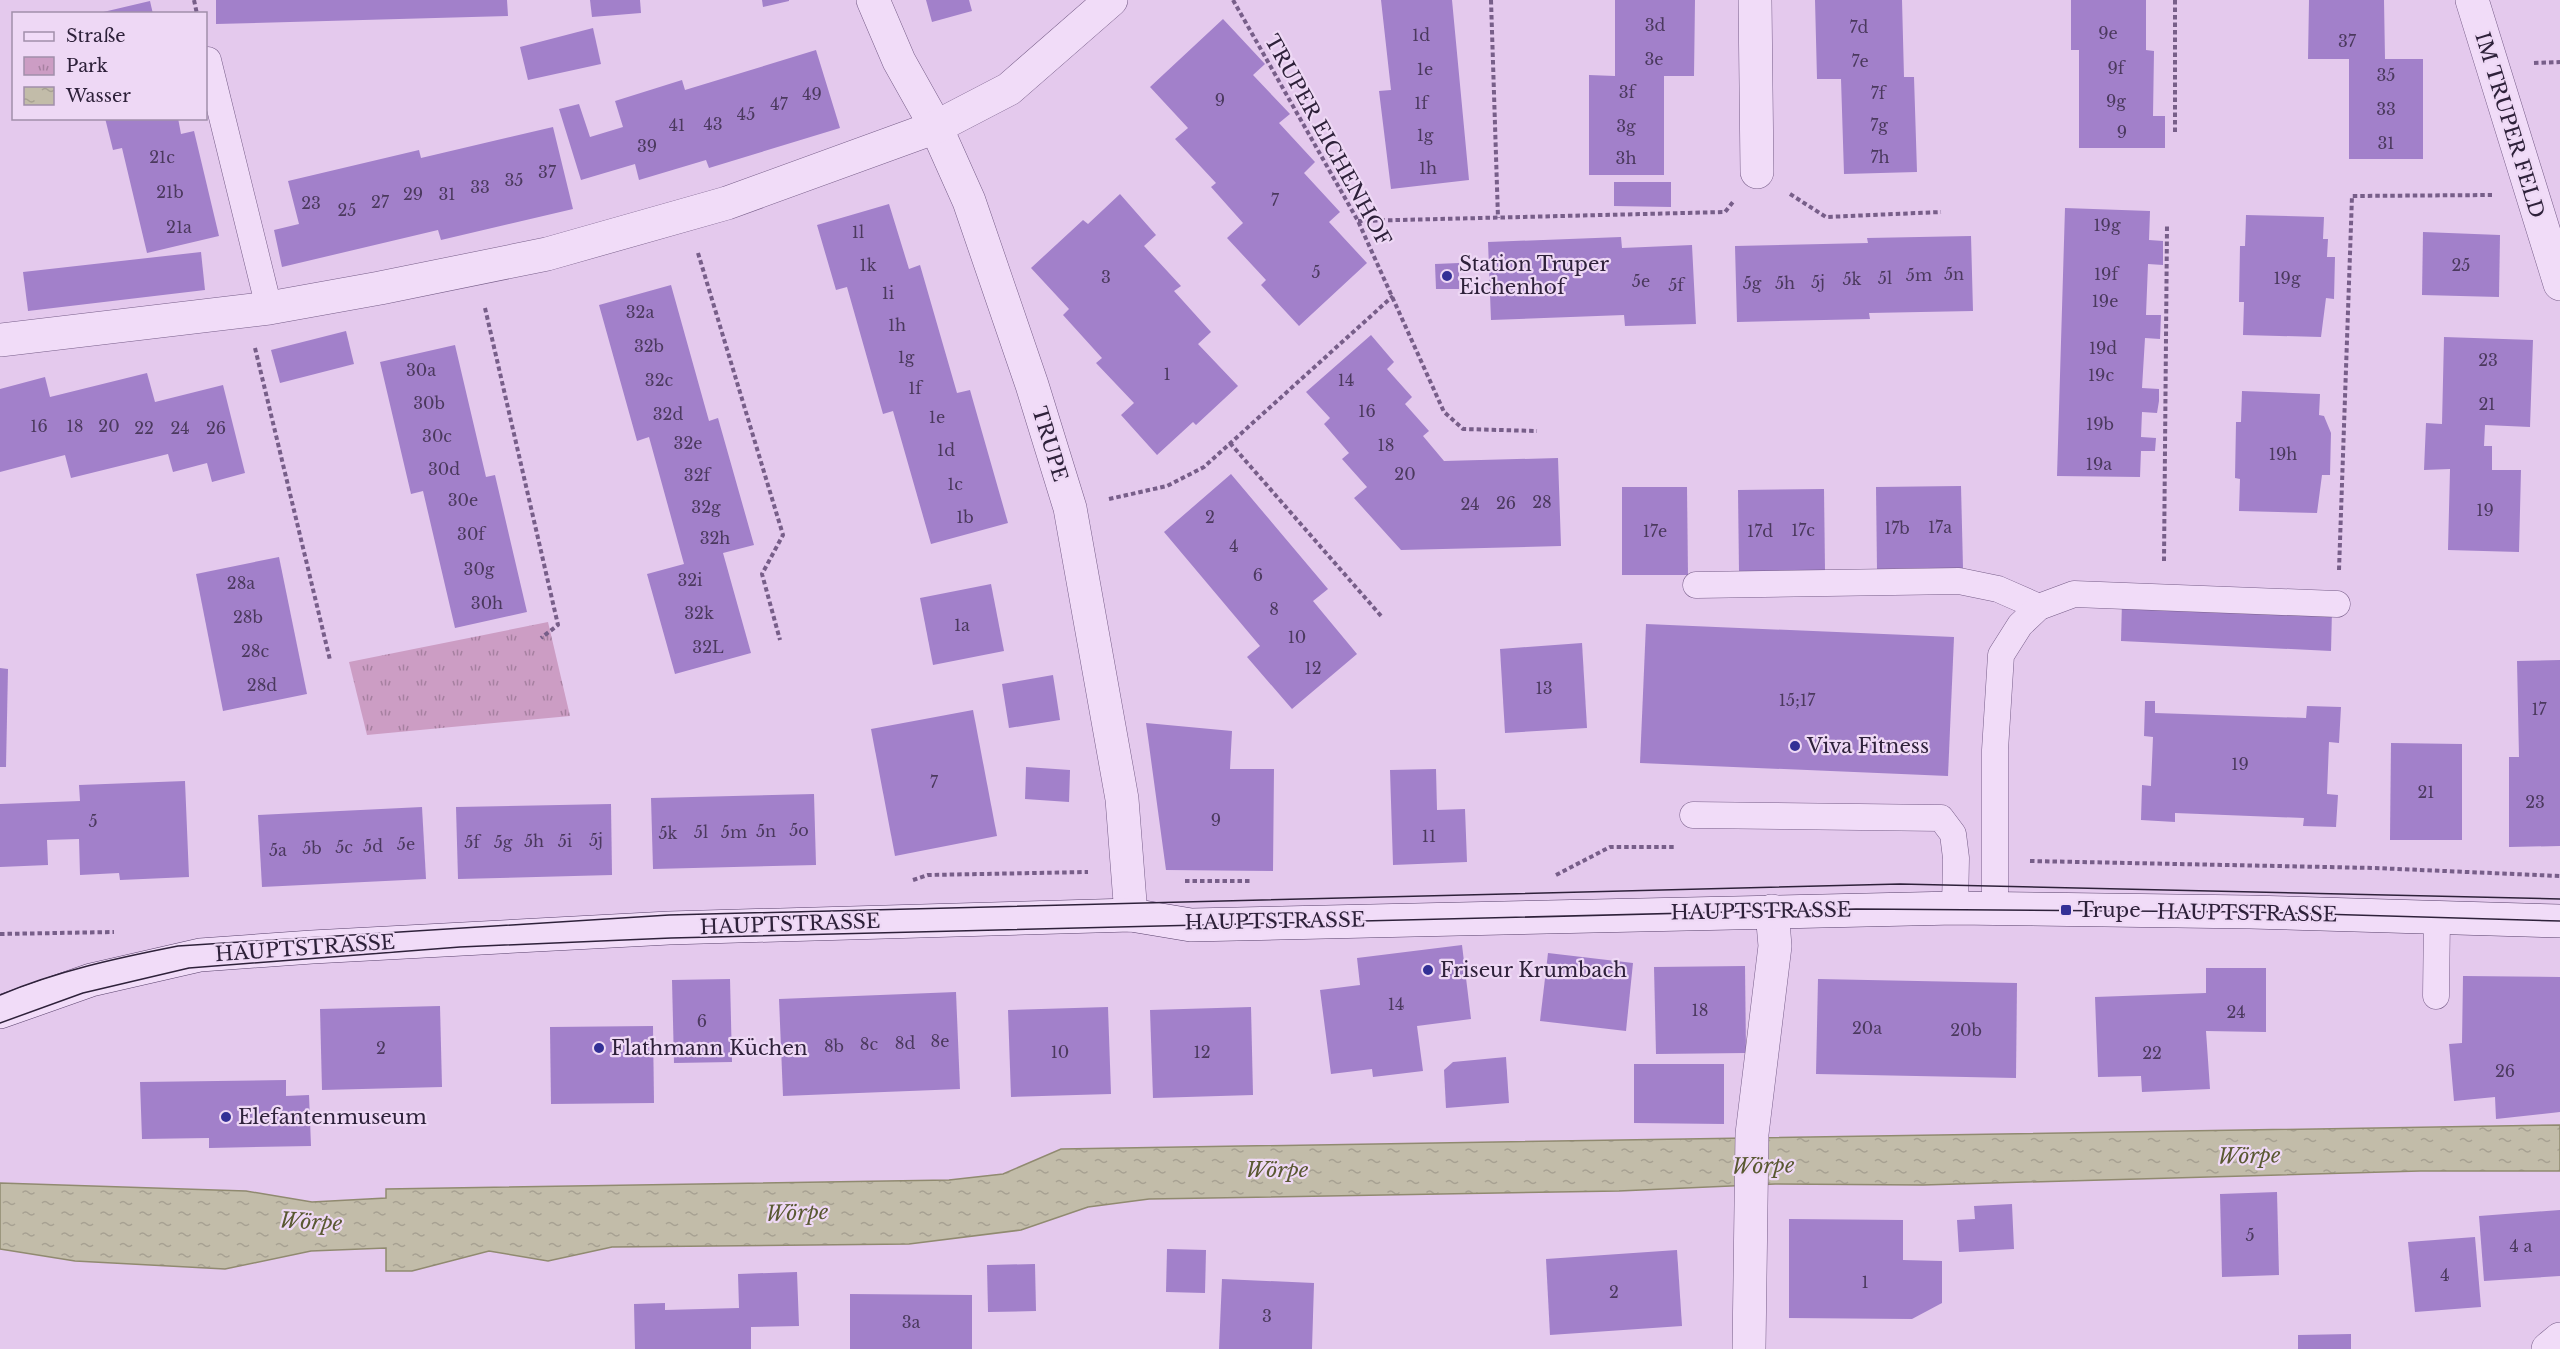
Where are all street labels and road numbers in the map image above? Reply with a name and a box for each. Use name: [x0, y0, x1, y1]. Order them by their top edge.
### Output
street label: IM TRUPER FELD: [2470, 29, 2550, 221]
street label: TRUPER EICHENHOF: [1260, 30, 1396, 250]
street label: TRUPE: [1027, 404, 1073, 484]
street label: HAUPTSTRASSE: [1671, 897, 1851, 925]
street label: HAUPTSTRASSE: [2157, 899, 2337, 927]
street label: HAUPTSTRASSE: [1185, 907, 1365, 935]
street label: HAUPTSTRASSE: [699, 909, 881, 939]
street label: HAUPTSTRASSE: [214, 930, 396, 966]

